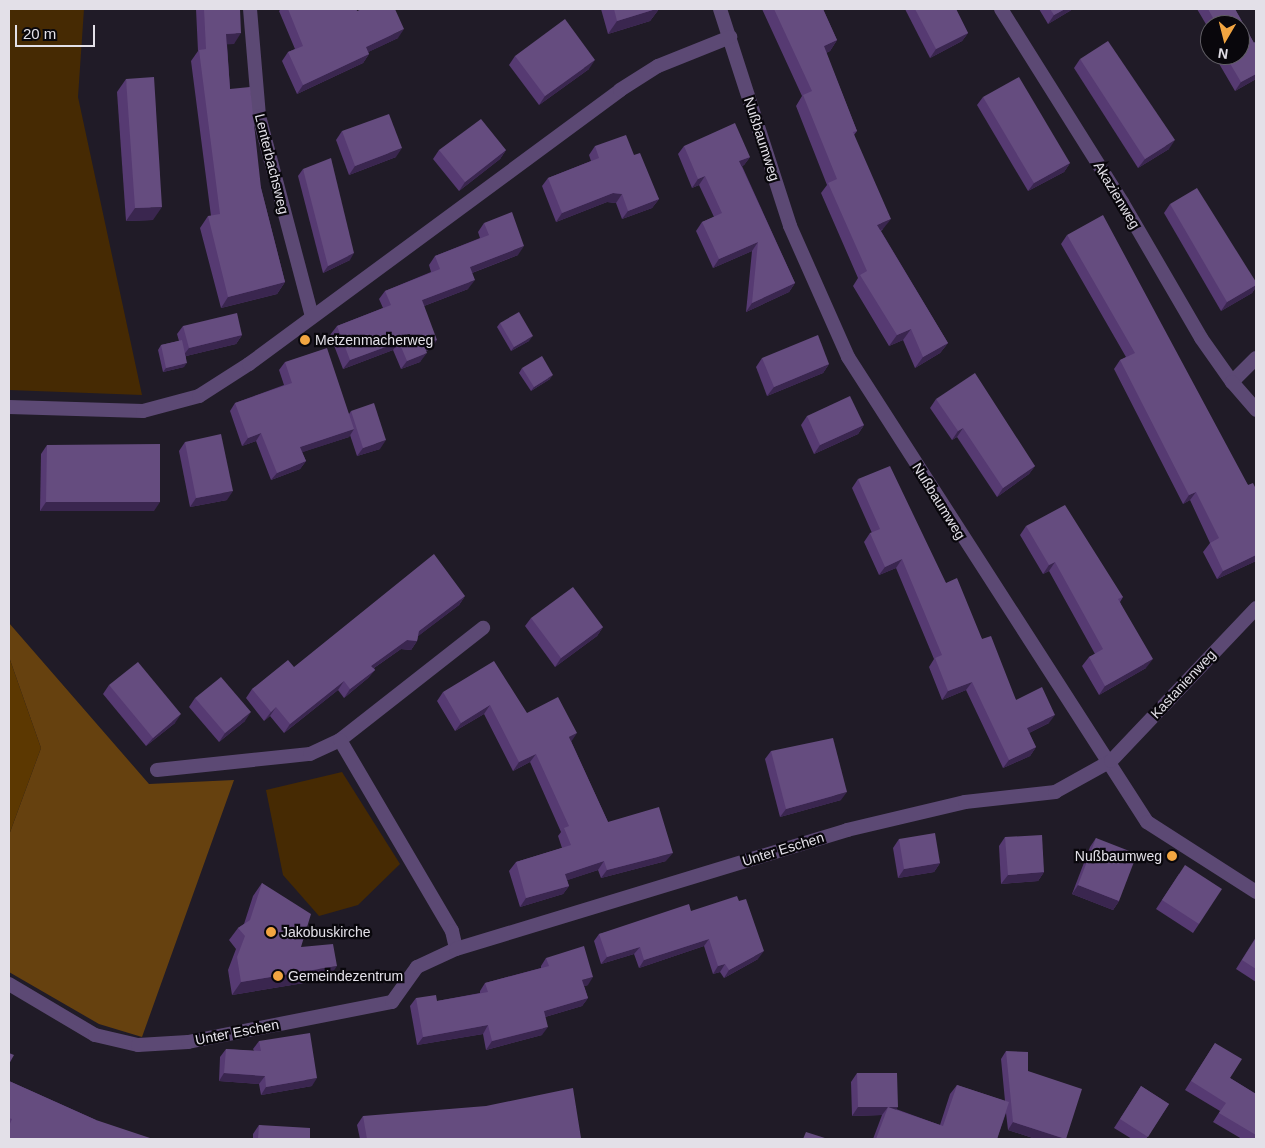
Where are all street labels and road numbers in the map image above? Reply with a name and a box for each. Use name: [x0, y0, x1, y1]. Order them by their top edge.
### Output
street label: Nußbaumweg: [741, 95, 783, 183]
street label: Lenterbachsweg: [251, 112, 293, 216]
street label: Akazienweg: [1090, 158, 1144, 232]
street label: Nußbaumweg: [909, 460, 969, 542]
street label: Kastanienweg: [1147, 646, 1219, 722]
street label: Unter Eschen: [740, 829, 826, 869]
street label: Unter Eschen: [194, 1016, 280, 1048]

